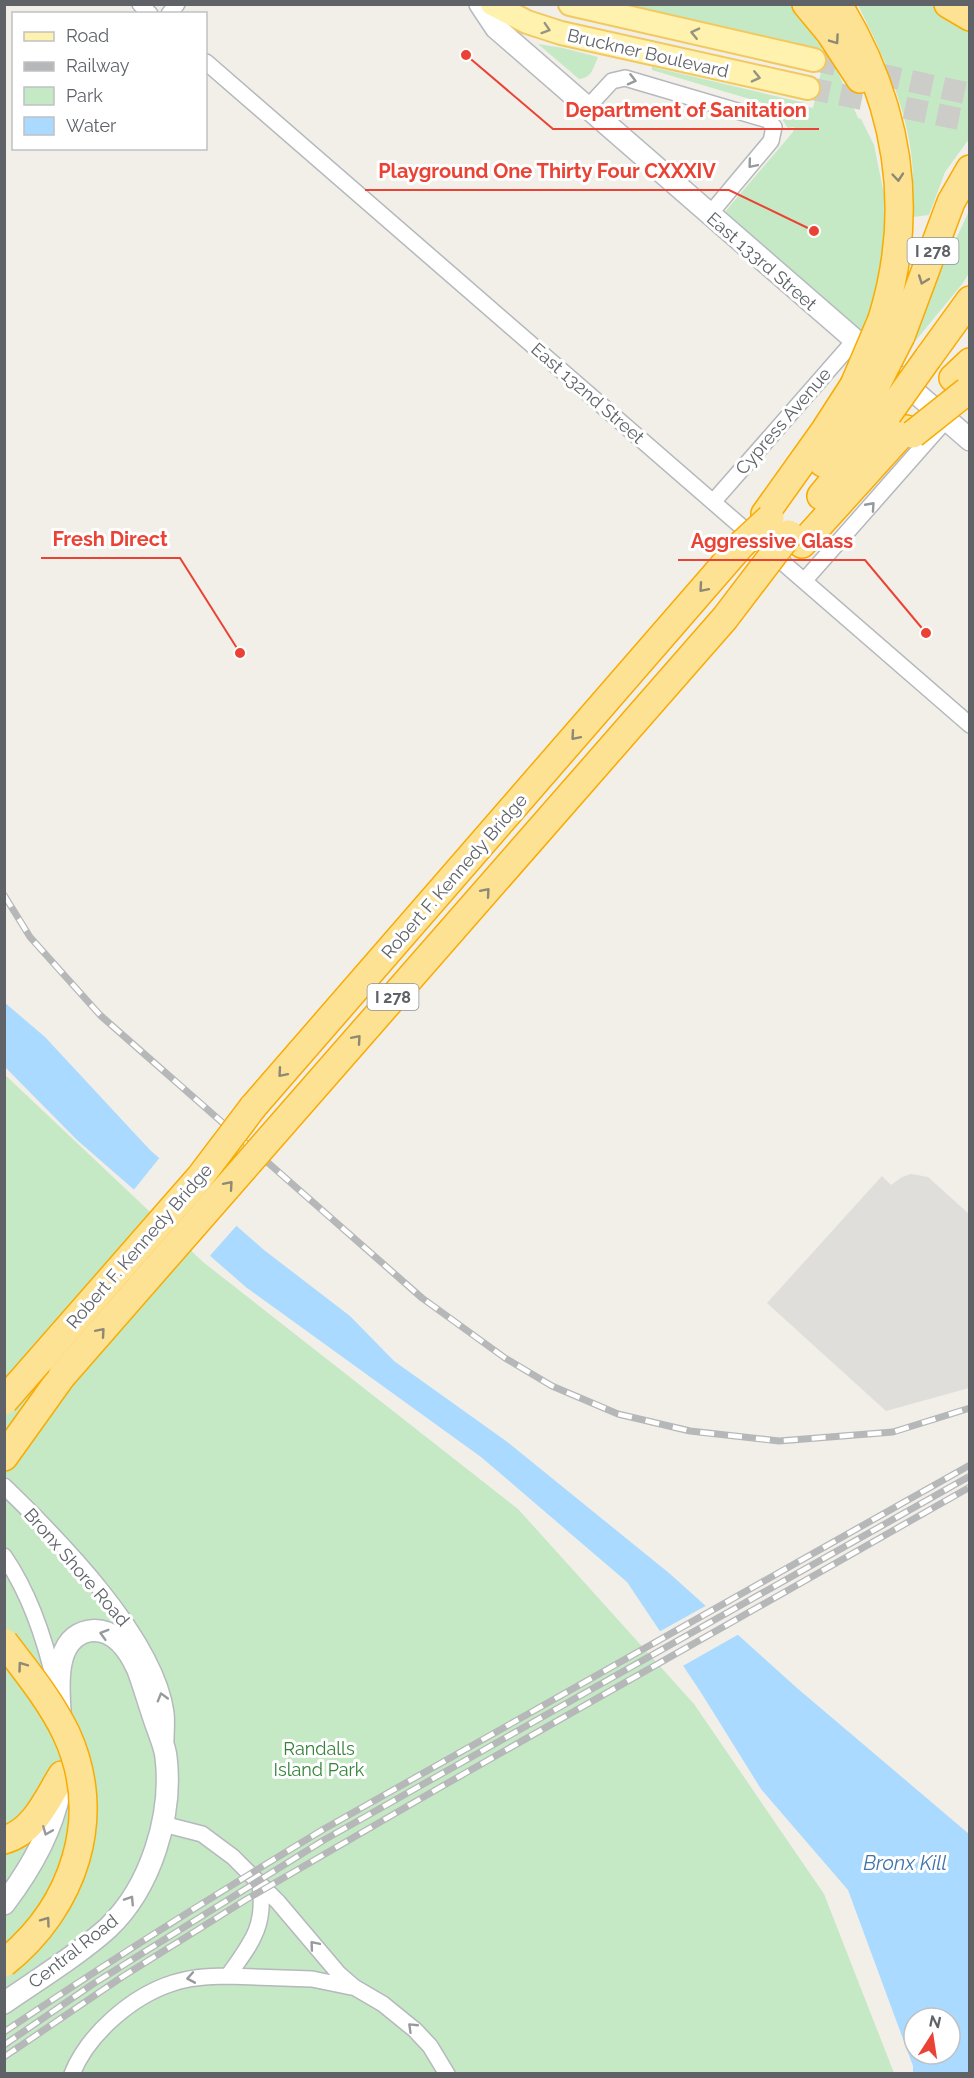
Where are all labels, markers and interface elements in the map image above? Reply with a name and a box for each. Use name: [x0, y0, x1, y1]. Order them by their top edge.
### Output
legend: [12, 12, 207, 150]
one-way arrow: [540, 21, 551, 34]
street label: Bruckner Boulevard: [565, 24, 731, 82]
text: Road: [66, 25, 109, 46]
one-way arrow: [691, 28, 701, 41]
one-way arrow: [828, 33, 839, 44]
text: Railway: [66, 55, 130, 76]
one-way arrow: [751, 69, 761, 82]
one-way arrow: [627, 73, 637, 86]
text: Park: [66, 85, 103, 106]
callout: Department of Sanitation: [553, 91, 819, 129]
text: Department of Sanitation: [565, 98, 807, 122]
text: Water: [66, 115, 117, 136]
callout: Playground One Thirty Four CXXXIV: [365, 152, 729, 190]
one-way arrow: [749, 157, 760, 168]
text: Playground One Thirty Four CXXXIV: [378, 159, 716, 183]
one-way arrow: [891, 173, 904, 182]
street label: East 133rd Street: [703, 208, 821, 314]
road number: I 278: [908, 238, 958, 264]
one-way arrow: [918, 274, 931, 285]
street label: East 132nd Street: [527, 338, 649, 448]
street label: Cypress Avenue: [731, 363, 835, 479]
one-way arrow: [864, 502, 875, 513]
callout: Fresh Direct: [41, 520, 180, 558]
callout: Aggressive Glass: [678, 522, 865, 560]
text: Fresh Direct: [52, 527, 168, 551]
text: Aggressive Glass: [691, 529, 853, 553]
one-way arrow: [699, 582, 710, 592]
one-way arrow: [571, 729, 582, 740]
street label: Robert F. Kennedy Bridge: [377, 789, 531, 963]
one-way arrow: [479, 888, 490, 899]
road number: I 278: [368, 984, 418, 1010]
one-way arrow: [350, 1035, 361, 1046]
one-way arrow: [278, 1066, 289, 1077]
street label: Robert F. Kennedy Bridge: [62, 1159, 216, 1333]
one-way arrow: [222, 1182, 233, 1192]
one-way arrow: [93, 1328, 104, 1339]
street label: Bronx Shore Road: [20, 1504, 134, 1630]
one-way arrow: [99, 1628, 109, 1641]
one-way arrow: [19, 1661, 30, 1672]
one-way arrow: [156, 1693, 169, 1703]
park label: Randalls Island Park: [274, 1738, 365, 1780]
one-way arrow: [42, 1825, 54, 1836]
water label: Bronx Kill: [863, 1851, 947, 1875]
one-way arrow: [123, 1896, 134, 1907]
street label: Central Road: [24, 1910, 122, 1992]
one-way arrow: [39, 1917, 50, 1928]
one-way arrow: [310, 1941, 321, 1952]
one-way arrow: [186, 1971, 196, 1984]
north arrow: [902, 2006, 962, 2066]
text: N: [927, 2011, 943, 2032]
one-way arrow: [408, 2023, 418, 2034]

